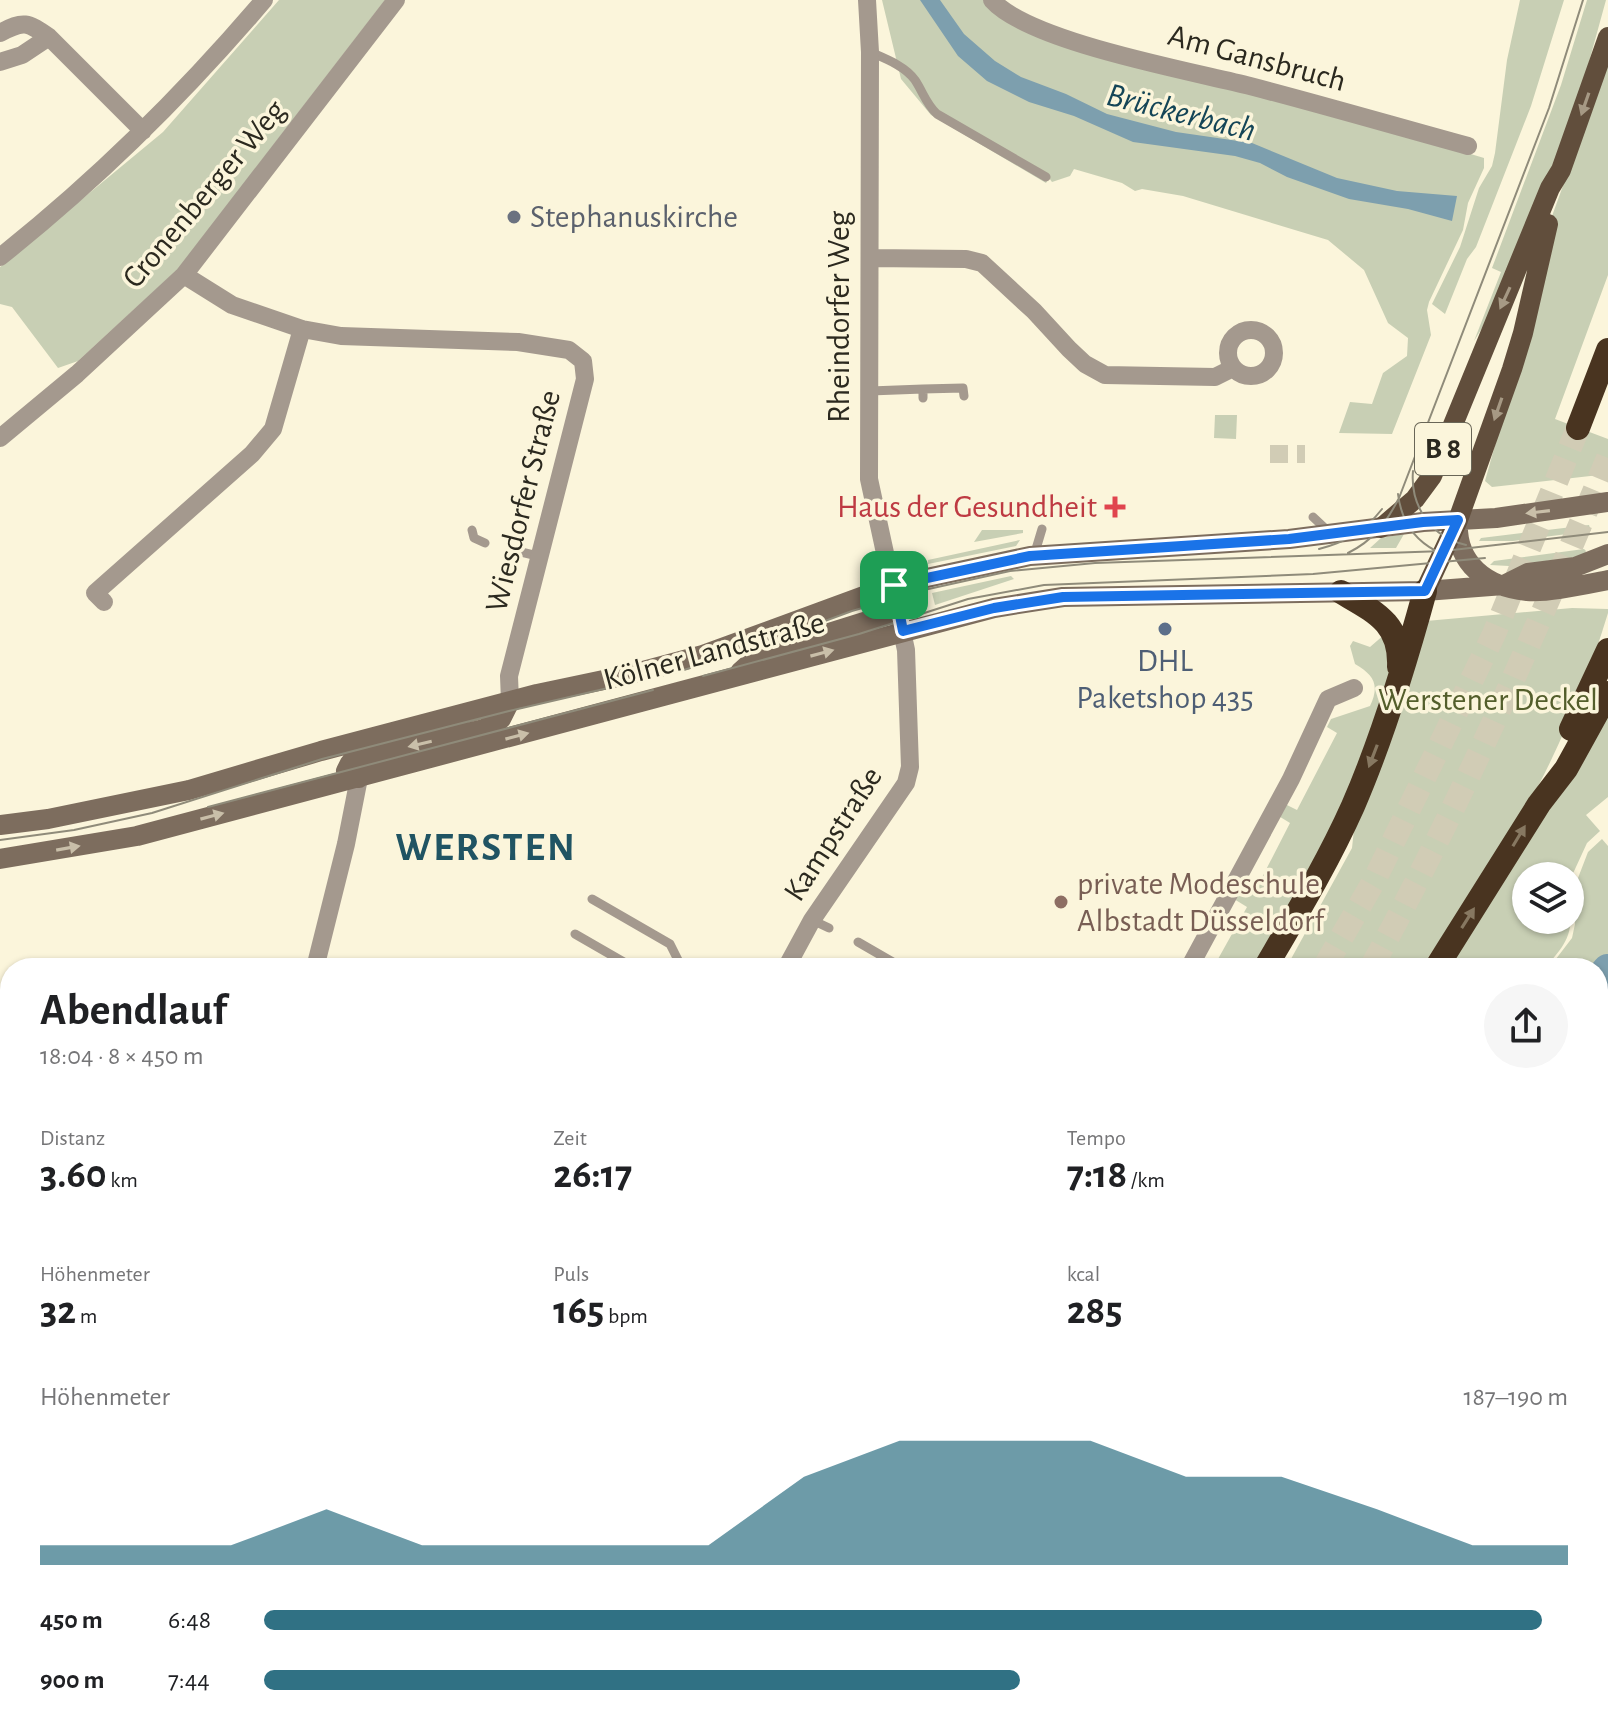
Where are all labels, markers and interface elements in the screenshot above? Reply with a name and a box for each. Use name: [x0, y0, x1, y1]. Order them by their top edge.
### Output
street label: Am Gansbruch: [1165, 19, 1349, 97]
water label: Brückerbach: [1103, 78, 1259, 148]
one-way arrow: [1578, 92, 1590, 116]
street label: Cronenberger Weg: [116, 94, 292, 294]
place label: Stephanuskirche: [530, 201, 738, 233]
marker: Stephanuskirche: [505, 208, 523, 226]
street label: Rheindorfer Weg: [823, 211, 855, 423]
one-way arrow: [1498, 287, 1512, 310]
street label: Wiesdorfer Straße: [480, 387, 566, 615]
one-way arrow: [1491, 397, 1504, 421]
road number: B 8: [1415, 423, 1471, 475]
place label: Haus der Gesundheit: [837, 491, 1097, 523]
marker: Haus der Gesundheit: [1104, 496, 1126, 518]
one-way arrow: [1525, 506, 1550, 519]
pin: [860, 551, 928, 619]
icon: arrive: [872, 563, 916, 607]
street label: Kölner Landstraße: [600, 606, 828, 696]
marker: DHL Paketshop 435: [1156, 620, 1174, 638]
place label: DHL Paketshop 435: [1076, 645, 1254, 714]
one-way arrow: [809, 646, 834, 658]
park label: Werstener Deckel: [1378, 684, 1598, 716]
one-way arrow: [505, 729, 530, 741]
one-way arrow: [407, 738, 432, 751]
one-way arrow: [1366, 744, 1379, 768]
street label: Kampstraße: [778, 761, 888, 907]
one-way arrow: [199, 809, 224, 821]
one-way arrow: [1512, 825, 1526, 847]
district label: WERSTEN: [395, 828, 577, 868]
one-way arrow: [56, 841, 81, 853]
map controls: [1512, 862, 1584, 934]
button: layers: [1512, 862, 1584, 934]
place label: private Modeschule Albstadt Düsseldorf: [1077, 868, 1326, 937]
marker: private Modeschule Albstadt Düsseldorf: [1052, 893, 1070, 911]
one-way arrow: [1460, 907, 1474, 929]
button: share: [1484, 984, 1568, 1068]
text: Abendlauf: [40, 989, 227, 1033]
text: 18:04 · 8 × 450 m: [40, 1043, 204, 1069]
text: Distanz: [40, 1127, 105, 1149]
text: Zeit: [553, 1127, 587, 1149]
text: Tempo: [1067, 1127, 1126, 1149]
text: 3.60: [40, 1155, 107, 1195]
text: 26:17: [553, 1155, 632, 1195]
text: 7:18: [1067, 1155, 1127, 1195]
text: km: [107, 1169, 138, 1191]
text: /km: [1127, 1169, 1165, 1191]
text: Höhenmeter: [40, 1263, 150, 1285]
text: Puls: [553, 1263, 589, 1285]
text: kcal: [1067, 1263, 1100, 1285]
text: 32: [40, 1291, 76, 1331]
text: 165: [553, 1291, 604, 1331]
text: 285: [1067, 1291, 1123, 1331]
text: m: [76, 1305, 97, 1327]
text: bpm: [604, 1305, 648, 1327]
text: Höhenmeter: [40, 1384, 170, 1410]
text: 187–190 m: [1464, 1384, 1568, 1410]
text: 450 m: [40, 1607, 103, 1633]
text: 6:48: [168, 1607, 211, 1633]
text: 900 m: [40, 1667, 105, 1693]
text: 7:44: [168, 1667, 210, 1693]

